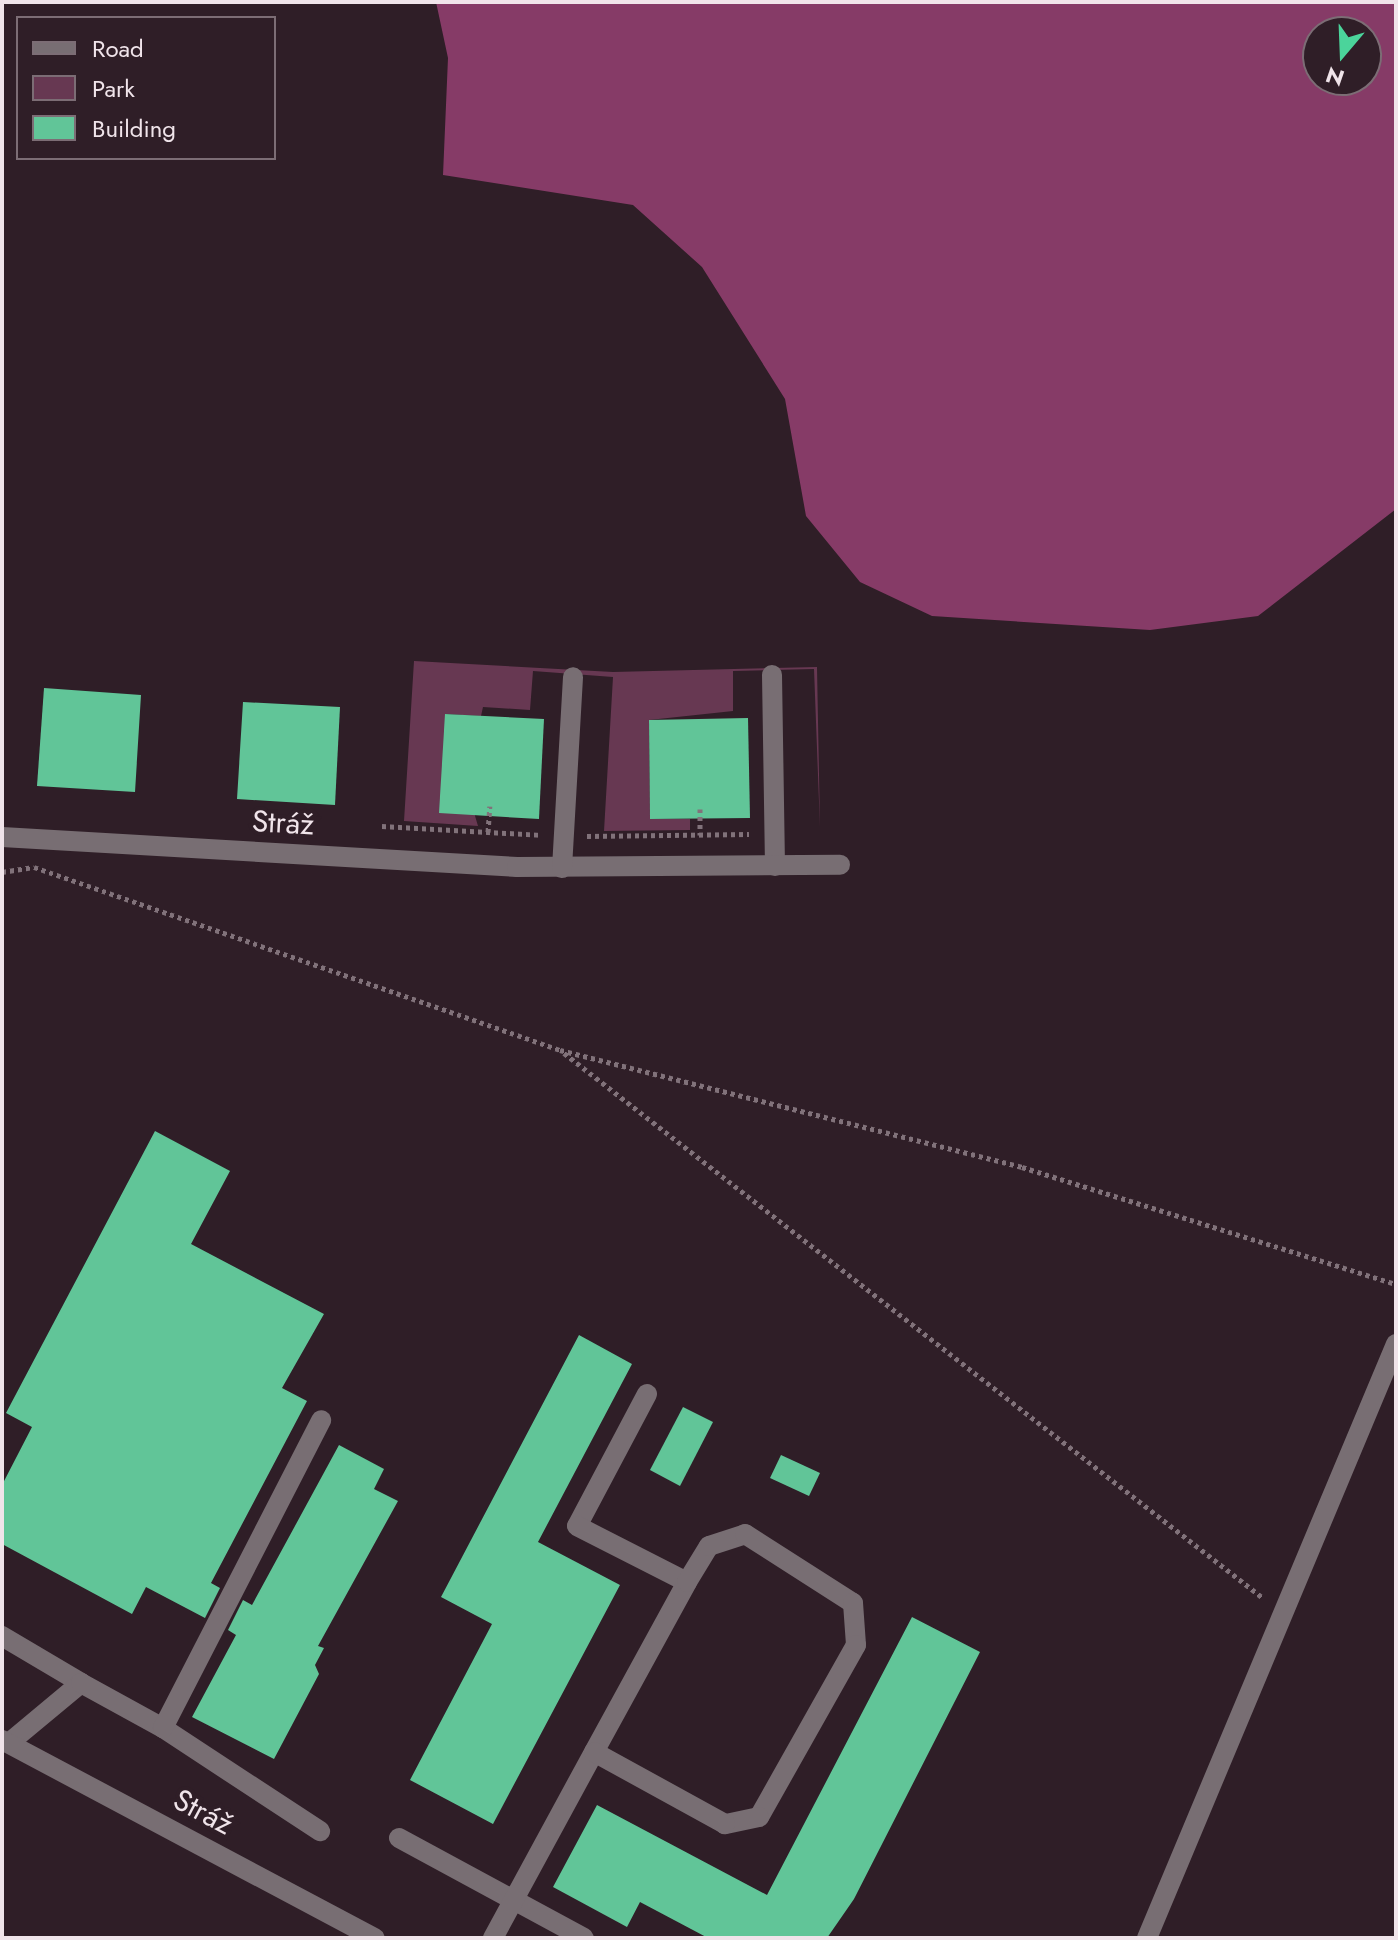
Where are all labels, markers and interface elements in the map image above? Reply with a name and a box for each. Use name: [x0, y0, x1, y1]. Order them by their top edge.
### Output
legend: [16, 16, 276, 160]
north arrow: [1302, 16, 1382, 96]
text: Road: [92, 31, 144, 66]
text: N: [1321, 59, 1348, 95]
text: Park: [92, 71, 135, 106]
text: Building: [92, 111, 176, 146]
street label: Stráž: [251, 803, 315, 843]
street label: Stráž: [167, 1781, 239, 1843]

